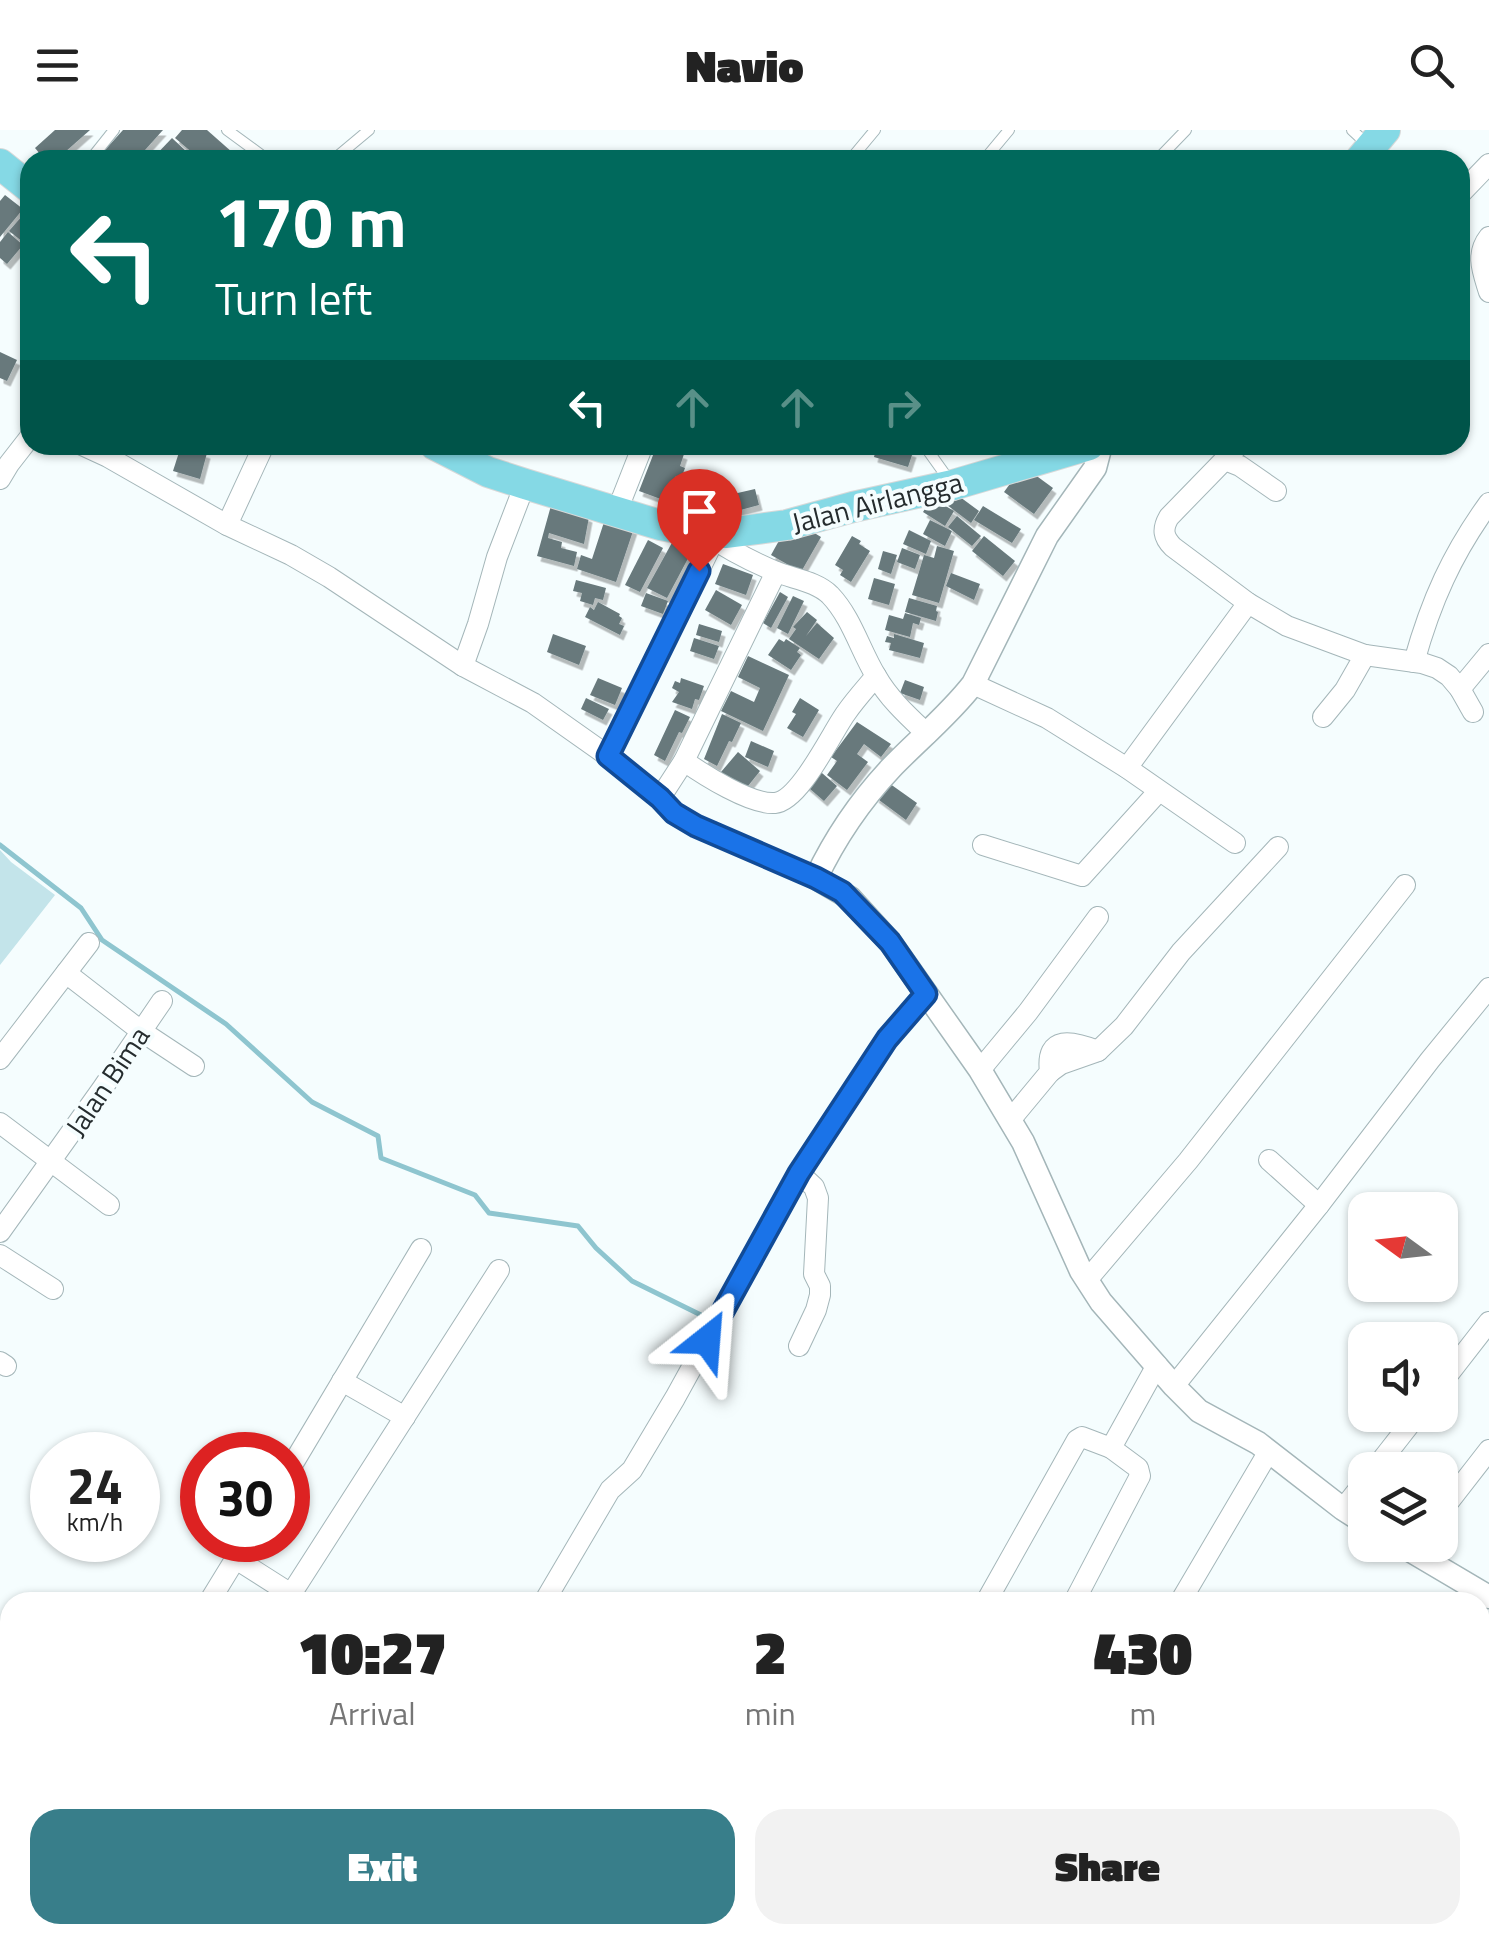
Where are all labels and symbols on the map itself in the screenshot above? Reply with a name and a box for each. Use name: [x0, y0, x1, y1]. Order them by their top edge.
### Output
street label: Jalan Airlangga: [787, 460, 967, 544]
pin: [657, 469, 742, 572]
street label: Jalan Bima: [54, 1017, 160, 1145]
north arrow: [1348, 1192, 1458, 1302]
position arrow: [655, 1288, 759, 1392]
speed limit sign: 30: [180, 1432, 310, 1562]

